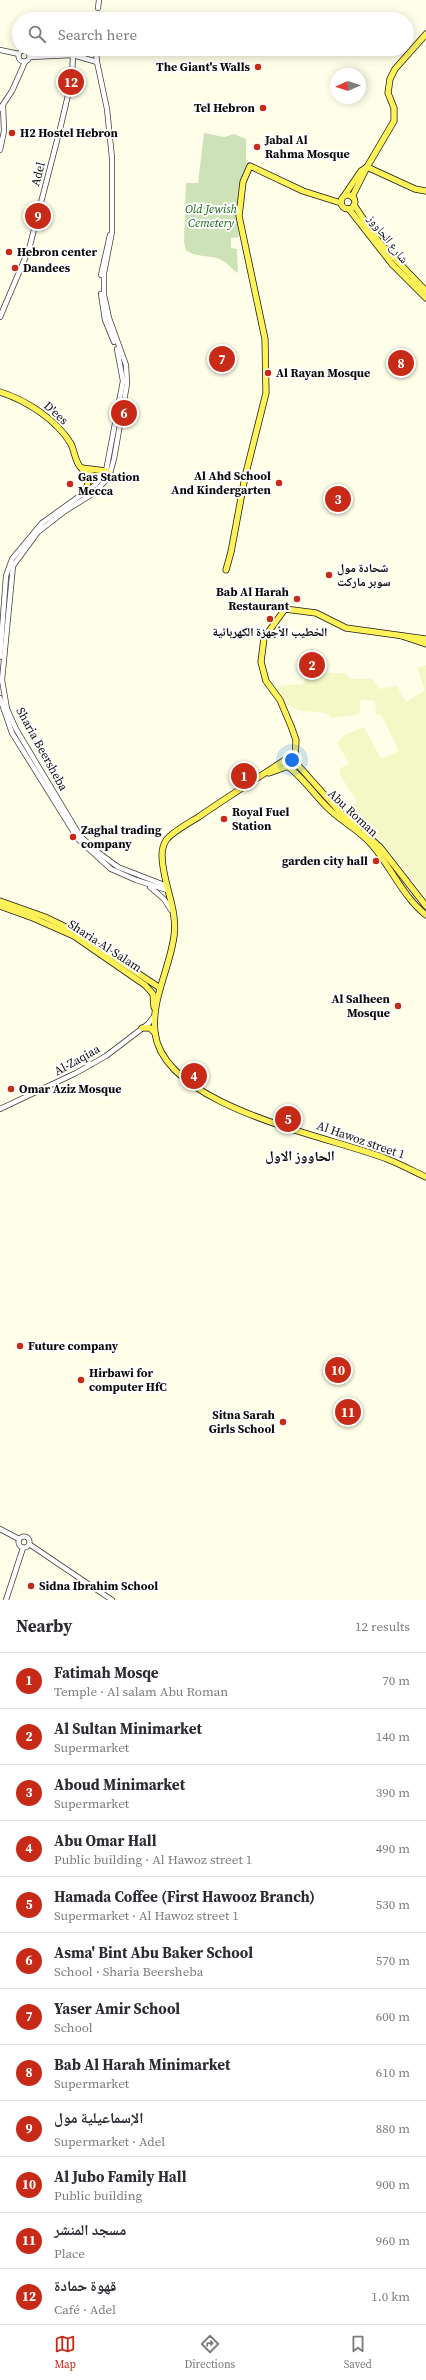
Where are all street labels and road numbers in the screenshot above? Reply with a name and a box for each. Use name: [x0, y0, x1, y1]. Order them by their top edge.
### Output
street label: Adel: [27, 160, 49, 188]
street label: شارع الحاووز: [363, 210, 412, 267]
street label: D'ees: [40, 398, 72, 428]
street label: Sharia Beersheba: [12, 704, 72, 794]
street label: Abu Roman: [325, 786, 381, 840]
street label: Sharia Al-Salam: [65, 916, 145, 976]
street label: Al-Zaqiaa: [51, 1040, 104, 1079]
street label: Al Hawoz street 1: [315, 1117, 407, 1163]

